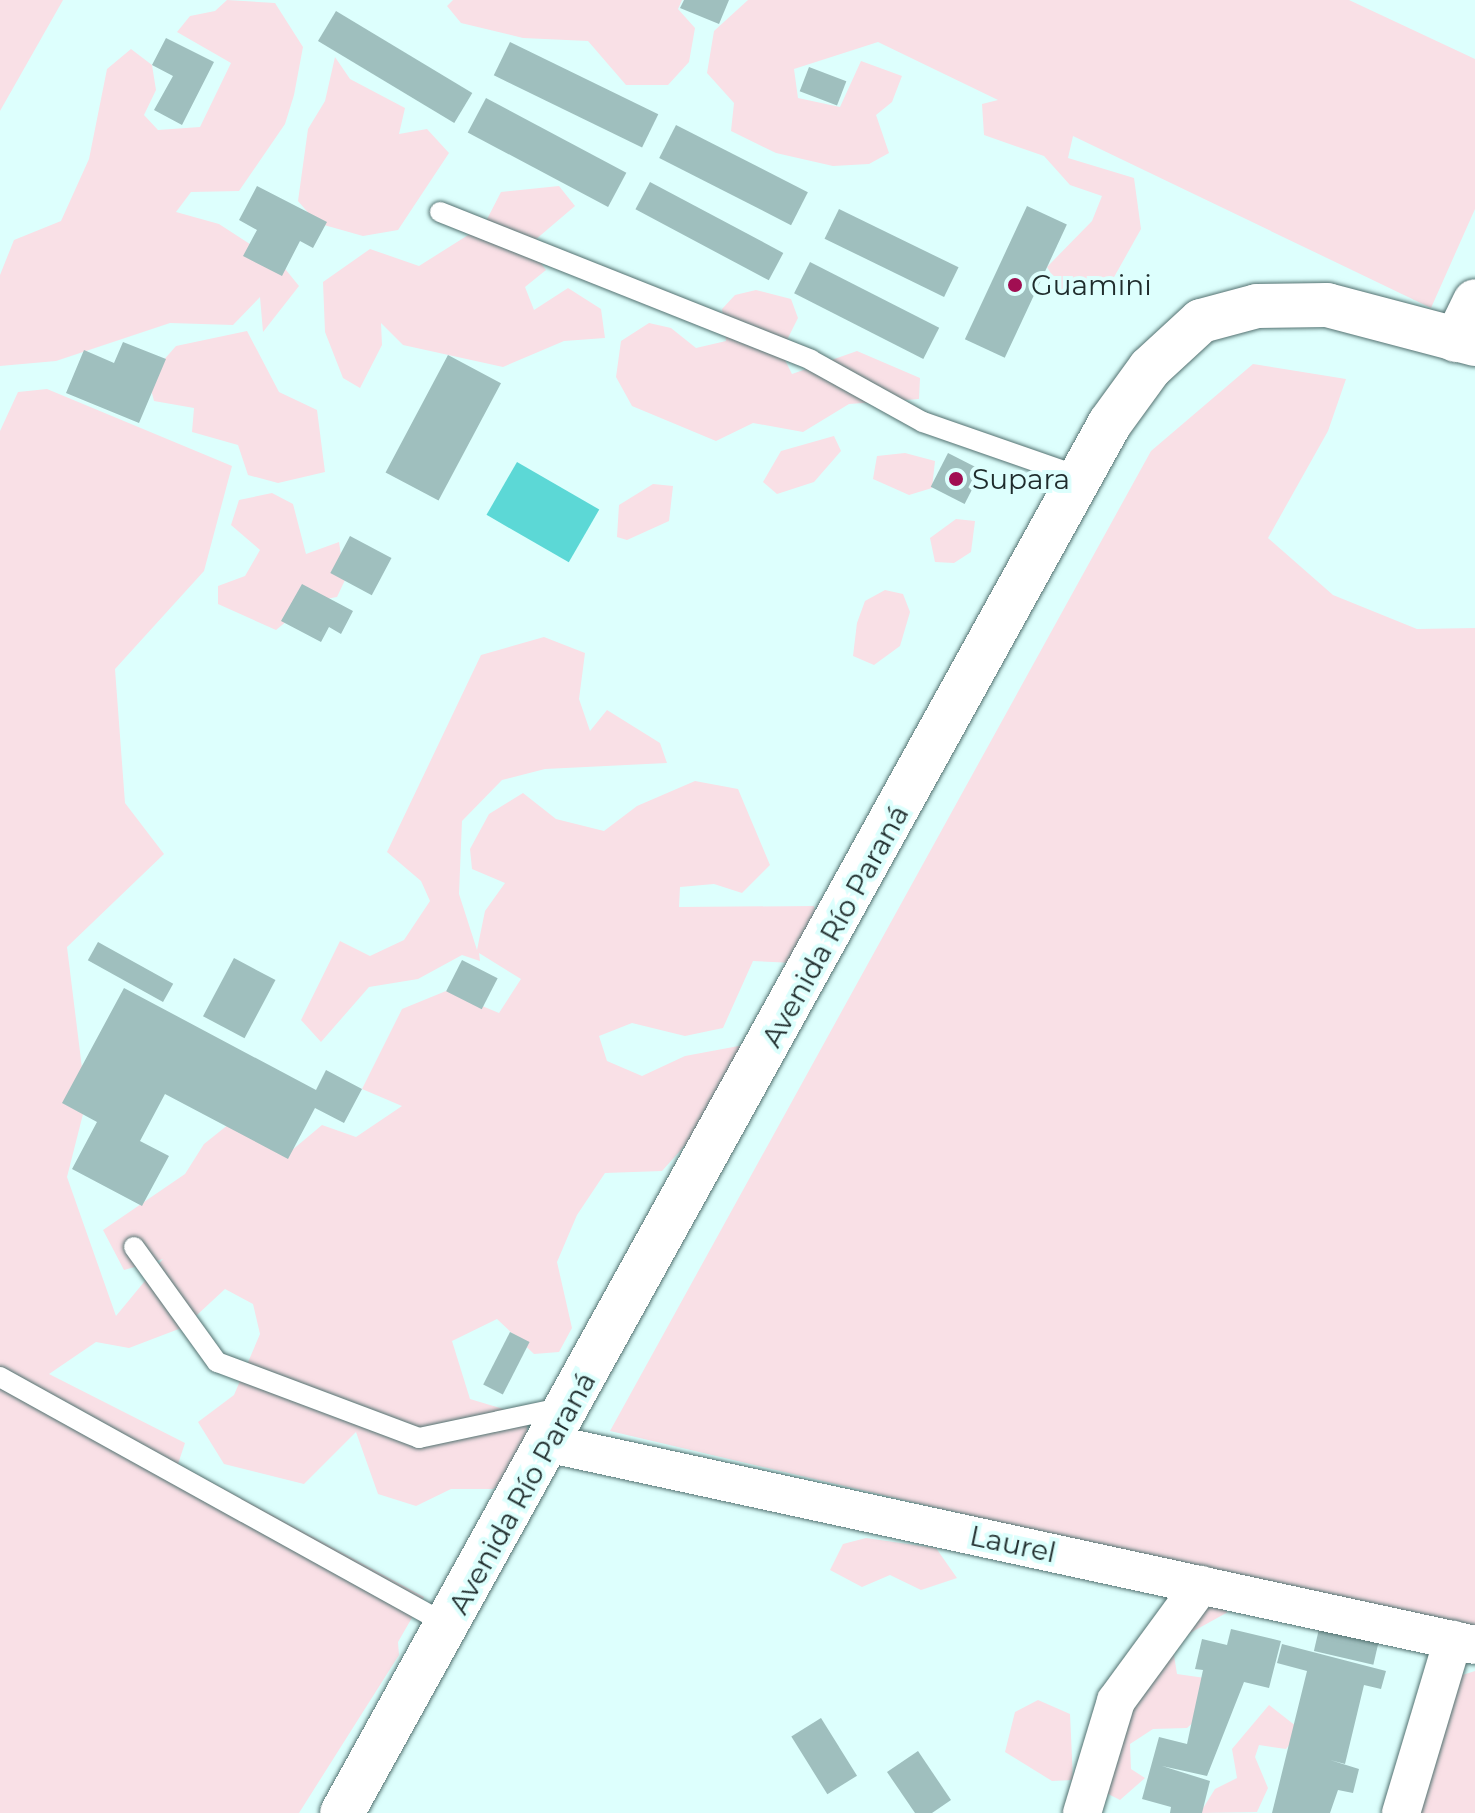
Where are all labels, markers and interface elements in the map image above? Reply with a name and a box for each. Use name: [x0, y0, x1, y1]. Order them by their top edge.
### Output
place label: Guamini: [1031, 268, 1152, 302]
marker: Guamini: [1006, 276, 1024, 294]
place label: Supara: [972, 462, 1070, 496]
marker: Supara: [947, 470, 965, 488]
street label: Avenida Río Paraná: [755, 799, 915, 1053]
street label: Avenida Río Paraná: [442, 1366, 602, 1620]
street label: Laurel: [967, 1519, 1059, 1569]

